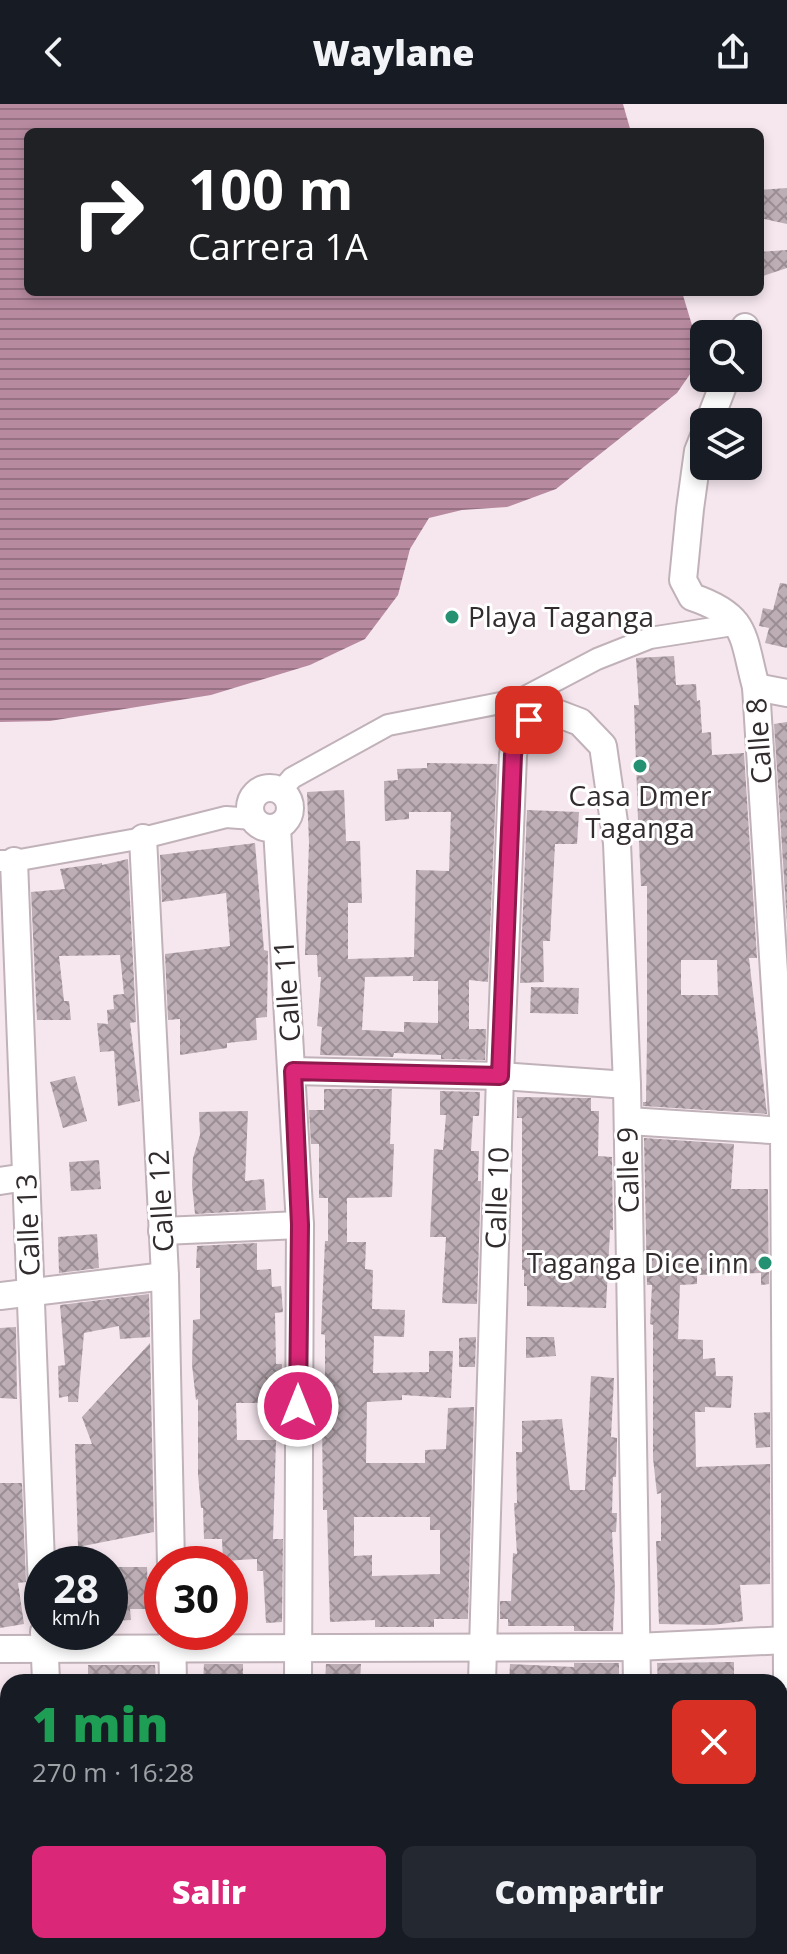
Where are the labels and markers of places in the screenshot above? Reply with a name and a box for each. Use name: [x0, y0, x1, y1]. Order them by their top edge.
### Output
place label: Playa Taganga: [468, 597, 654, 635]
marker: Playa Taganga: [443, 608, 461, 626]
pin: [495, 686, 563, 754]
marker: Casa Dmer Taganga: [631, 757, 649, 775]
place label: Casa Dmer Taganga: [569, 776, 712, 846]
place label: Taganga Dice inn: [527, 1243, 749, 1281]
marker: Taganga Dice inn: [756, 1254, 774, 1272]

